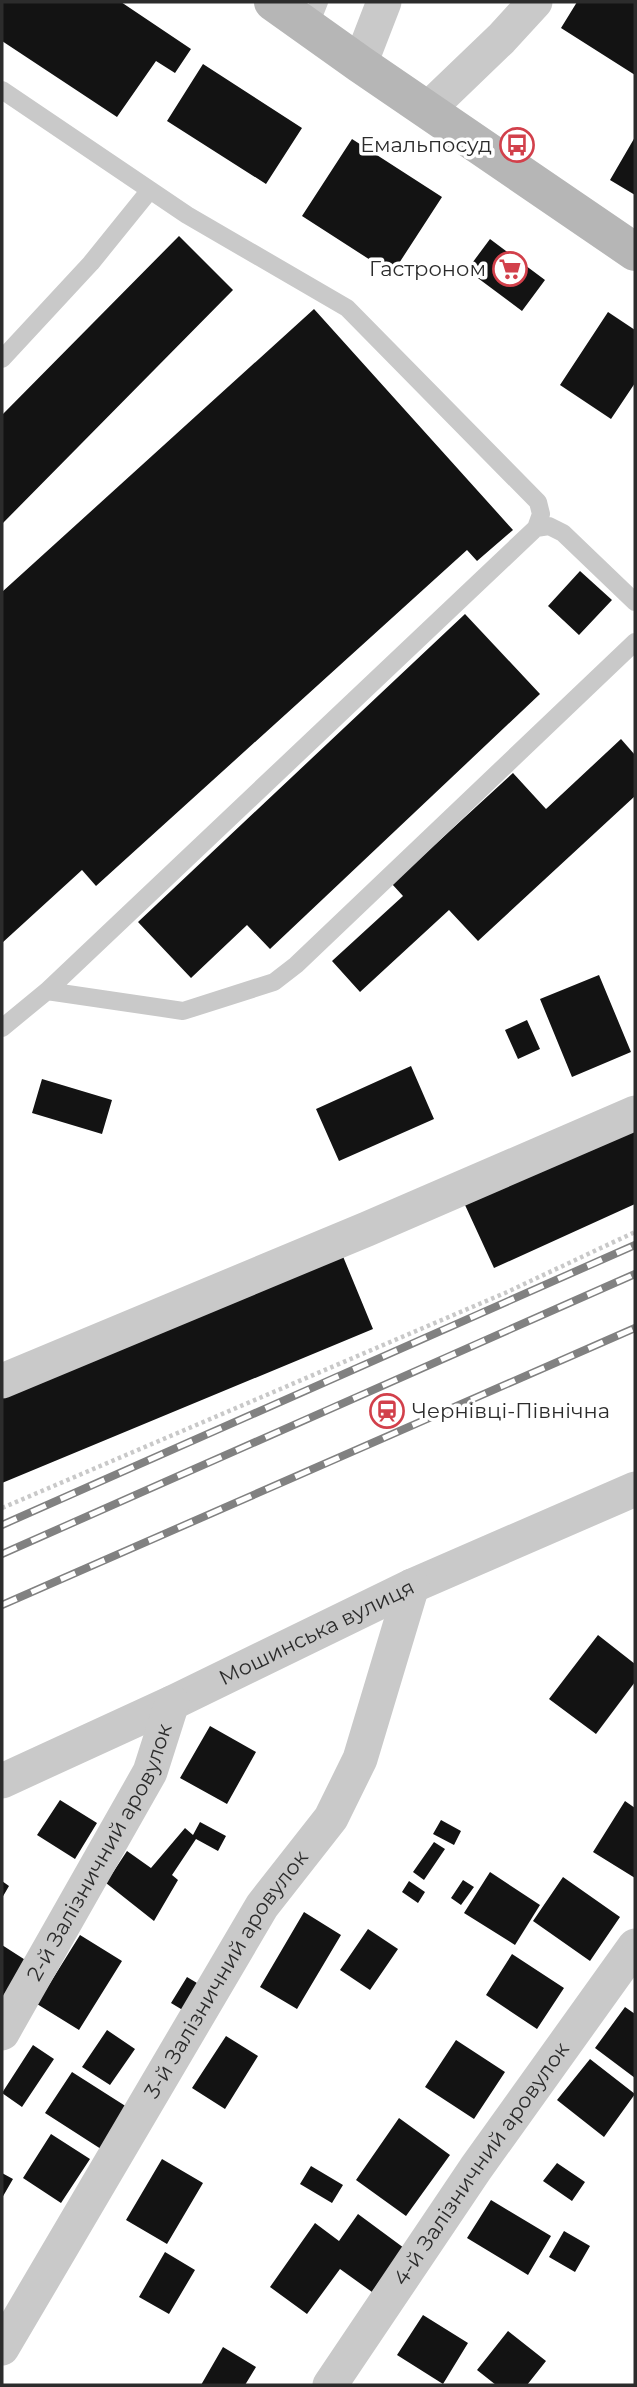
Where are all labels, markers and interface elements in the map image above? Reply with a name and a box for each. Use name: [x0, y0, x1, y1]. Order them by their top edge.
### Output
bus stop icon: Емальпосуд: [498, 126, 536, 164]
place label: Емальпосуд: [360, 132, 492, 157]
supermarket icon: Гастроном: [491, 250, 529, 288]
place label: Гастроном: [369, 256, 486, 281]
station icon: Чернівці-Північна: [368, 1392, 406, 1430]
place label: Чернівці-Північна: [412, 1398, 610, 1423]
street label: Мошинська вулиця: [215, 1574, 418, 1690]
street label: 2-й Залізничний аровулок: [21, 1720, 177, 1985]
street label: 3-й Залізничний аровулок: [139, 1845, 313, 2102]
street label: 4-й Залізничний аровулок: [388, 2037, 574, 2290]

